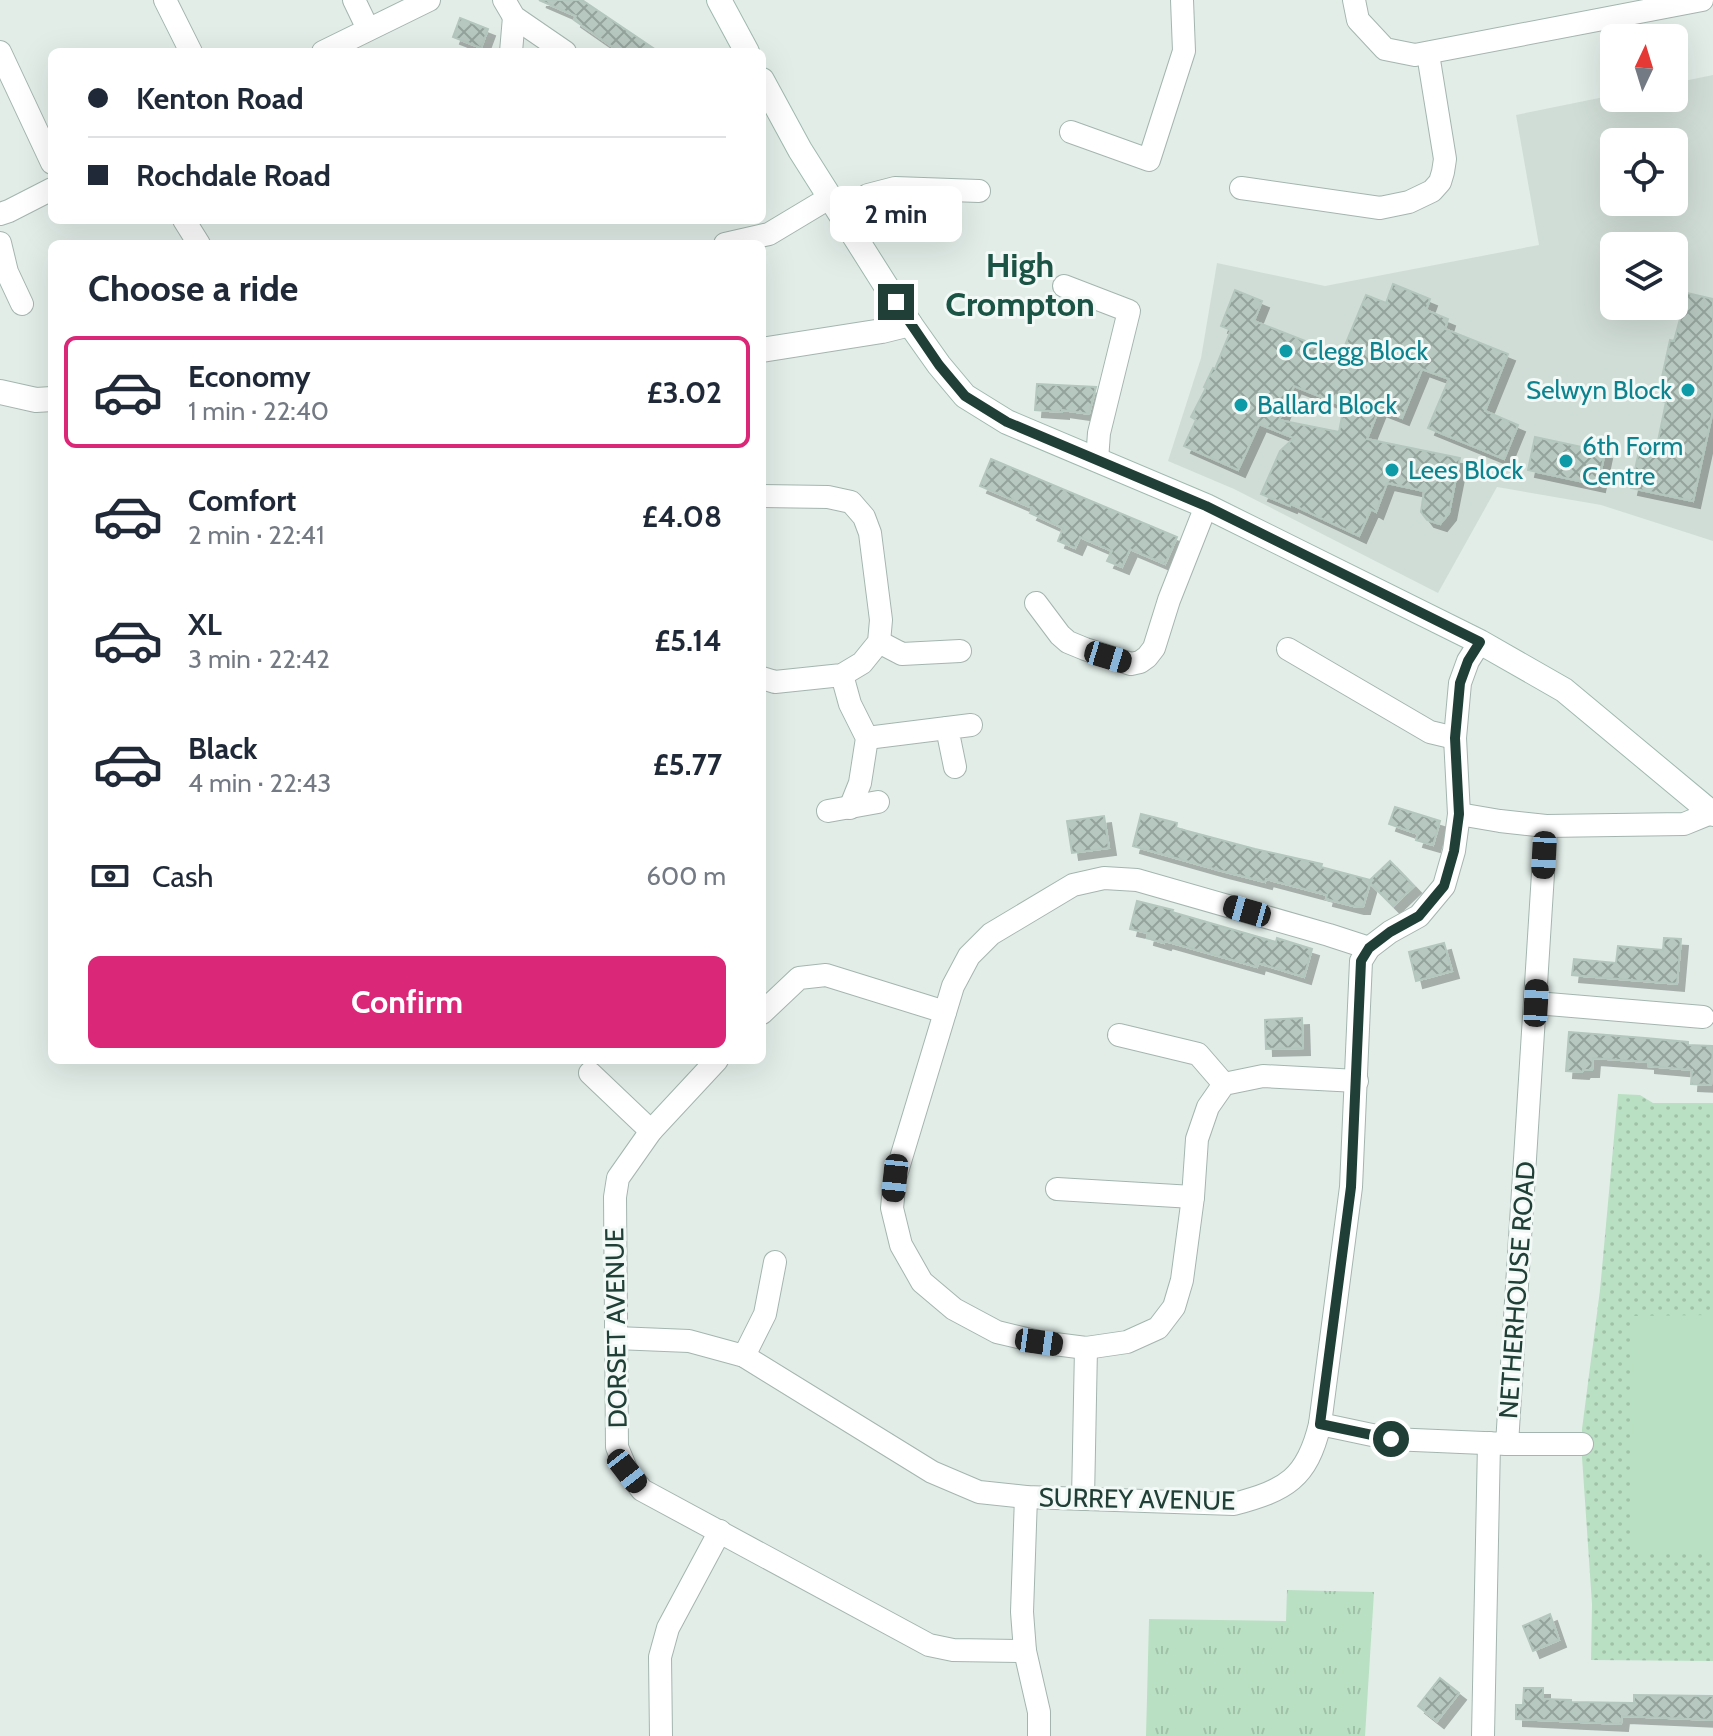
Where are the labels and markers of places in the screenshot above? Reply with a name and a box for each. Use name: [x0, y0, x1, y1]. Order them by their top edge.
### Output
place label: Clegg Block: [1302, 335, 1429, 367]
marker: Clegg Block: [1277, 342, 1295, 360]
place label: Selwyn Block: [1526, 374, 1672, 406]
marker: Selwyn Block: [1679, 381, 1697, 399]
place label: Ballard Block: [1257, 389, 1397, 421]
marker: Ballard Block: [1232, 396, 1250, 414]
place label: 6th Form Centre: [1582, 430, 1683, 492]
marker: 6th Form Centre: [1557, 452, 1575, 470]
place label: Lees Block: [1408, 454, 1523, 486]
marker: Lees Block: [1383, 461, 1401, 479]

